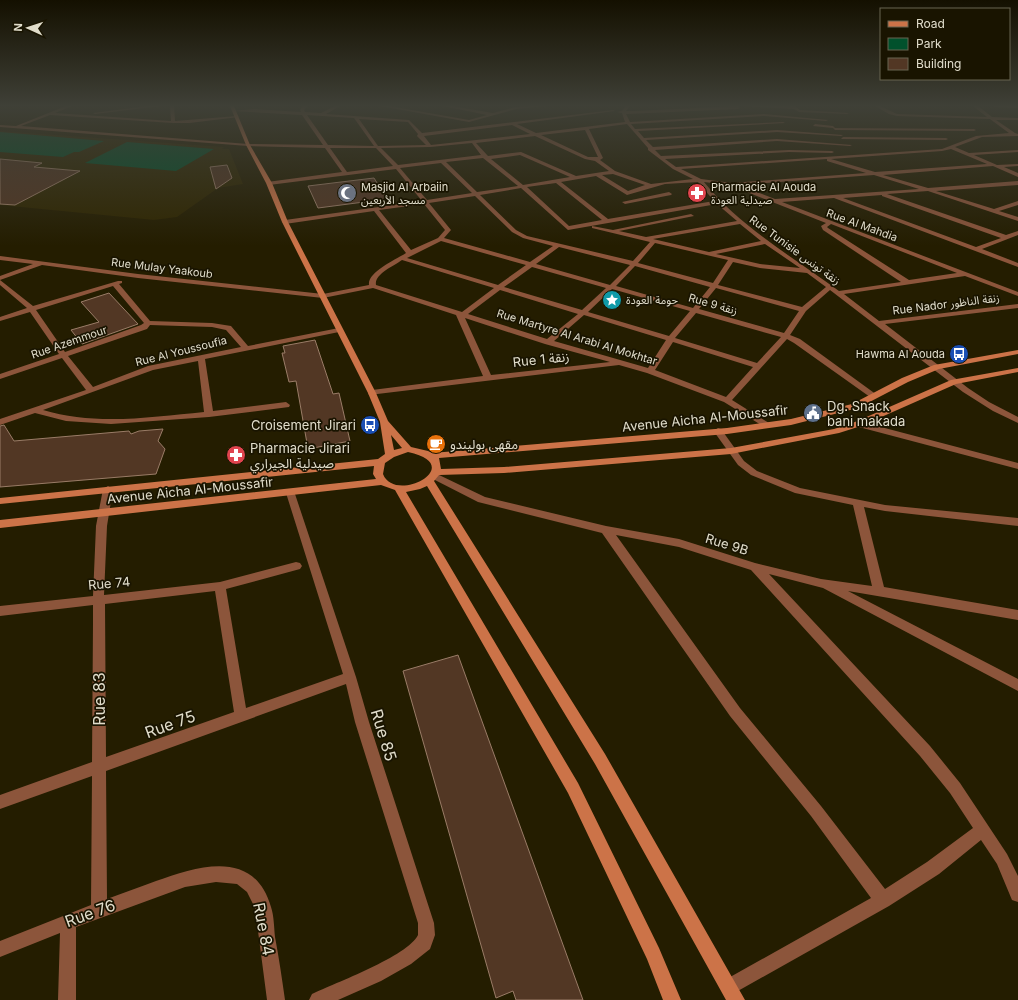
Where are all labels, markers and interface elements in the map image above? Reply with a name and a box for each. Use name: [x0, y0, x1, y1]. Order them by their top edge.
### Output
north arrow: [8, 8, 48, 48]
legend: [880, 8, 1010, 80]
text: Road: [916, 16, 945, 31]
text: N: [11, 23, 25, 32]
text: Park: [916, 36, 942, 51]
text: Building: [916, 56, 961, 71]
place label: Masjid Al Arbaiin مسجد الأربعين: [361, 180, 448, 207]
place label: Pharmacie Al Aouda صيدلية العودة: [711, 180, 816, 207]
mosque icon: Masjid Al Arbaiin مسجد الأربعين: [336, 182, 358, 204]
pharmacy icon: Pharmacie Al Aouda صيدلية العودة: [686, 182, 708, 204]
street label: Rue Al Mahdia: [825, 206, 899, 244]
street label: Rue Tunisie زنقة تونس: [747, 212, 843, 288]
street label: Rue Mulay Yaakoub: [110, 255, 214, 281]
place icon: حومة العودة: [601, 289, 623, 311]
street label: Rue 9 زنقة: [687, 290, 739, 318]
street label: Rue Nador زنقة الناظور: [892, 290, 1000, 318]
place label: حومة العودة: [626, 293, 679, 307]
street label: Rue Martyre Al Arabi Al Mokhtar: [495, 306, 659, 368]
street label: Rue Azemmour: [29, 322, 109, 362]
street label: Rue Al Youssoufia: [134, 333, 228, 369]
bus stop icon: Hawma Al Aouda: [948, 343, 970, 365]
place label: Hawma Al Aouda: [856, 347, 945, 361]
street label: Rue 1 زنقة: [512, 348, 570, 370]
place label: Dg. Snack bani makada: [827, 398, 905, 429]
street label: Avenue Aicha Al-Moussafir: [621, 401, 789, 435]
public building icon: Dg. Snack bani makada: [802, 402, 824, 424]
bus stop icon: Croisement Jirari: [359, 414, 381, 436]
place label: Croisement Jirari: [251, 417, 356, 433]
cafe icon: مقهى بوليندو: [425, 433, 447, 455]
place label: مقهى بوليندو: [450, 436, 518, 453]
place label: Pharmacie Jirari صيدلية الجيراري: [250, 440, 350, 474]
pharmacy icon: Pharmacie Jirari صيدلية الجيراري: [225, 444, 247, 466]
street label: Avenue Aicha Al-Moussafir: [106, 473, 274, 507]
street label: Rue 9B: [704, 530, 750, 558]
street label: Rue 74: [87, 573, 131, 593]
street label: Rue 83: [89, 672, 109, 726]
street label: Rue 75: [142, 706, 198, 742]
street label: Rue 85: [367, 707, 401, 763]
street label: Rue 76: [62, 895, 118, 931]
street label: Rue 84: [249, 901, 279, 957]

